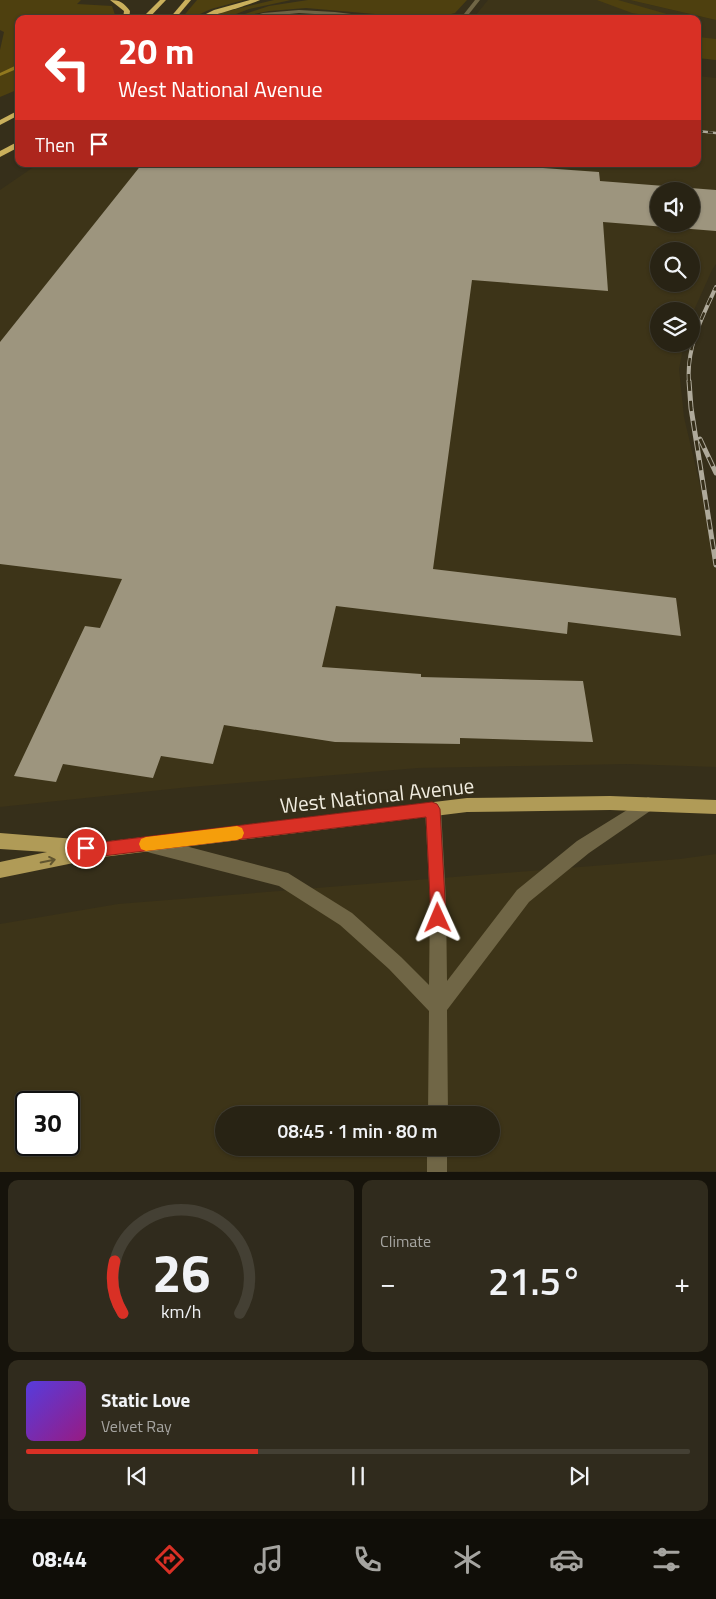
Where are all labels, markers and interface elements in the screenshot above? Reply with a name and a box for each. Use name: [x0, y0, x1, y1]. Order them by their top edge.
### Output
text: 20 m: [118, 24, 194, 78]
icon: left: [35, 35, 100, 100]
text: West National Avenue: [118, 72, 323, 106]
text: Then: [35, 130, 75, 159]
icon: arrive: [85, 130, 113, 158]
map controls: [650, 182, 700, 352]
button: sound: [650, 182, 700, 232]
button: search: [650, 242, 700, 292]
button: layers: [650, 302, 700, 352]
street label: West National Avenue: [278, 769, 476, 821]
pin: [65, 827, 107, 869]
icon: arrive: [72, 834, 100, 862]
one-way arrow: [39, 855, 55, 865]
position arrow: [411, 891, 463, 943]
speed limit sign: 30: [15, 1091, 80, 1156]
text: 08:45 · 1 min · 80 m: [278, 1116, 437, 1145]
text: Climate: [380, 1229, 431, 1253]
text: 26: [152, 1233, 210, 1312]
text: 21.5°: [488, 1252, 582, 1310]
text: −: [380, 1261, 396, 1304]
text: +: [674, 1261, 690, 1304]
text: km/h: [161, 1298, 201, 1325]
text: Static Love: [101, 1385, 190, 1414]
text: Velvet Ray: [101, 1414, 172, 1438]
icon: previous: [123, 1462, 151, 1490]
icon: pause: [344, 1462, 372, 1490]
icon: next: [565, 1462, 593, 1490]
text: 08:44: [32, 1542, 87, 1576]
icon: directions: [152, 1542, 187, 1577]
icon: music: [251, 1542, 286, 1577]
icon: phone: [350, 1542, 385, 1577]
icon: climate: [450, 1542, 485, 1577]
icon: car: [549, 1542, 584, 1577]
icon: filters: [649, 1542, 684, 1577]

